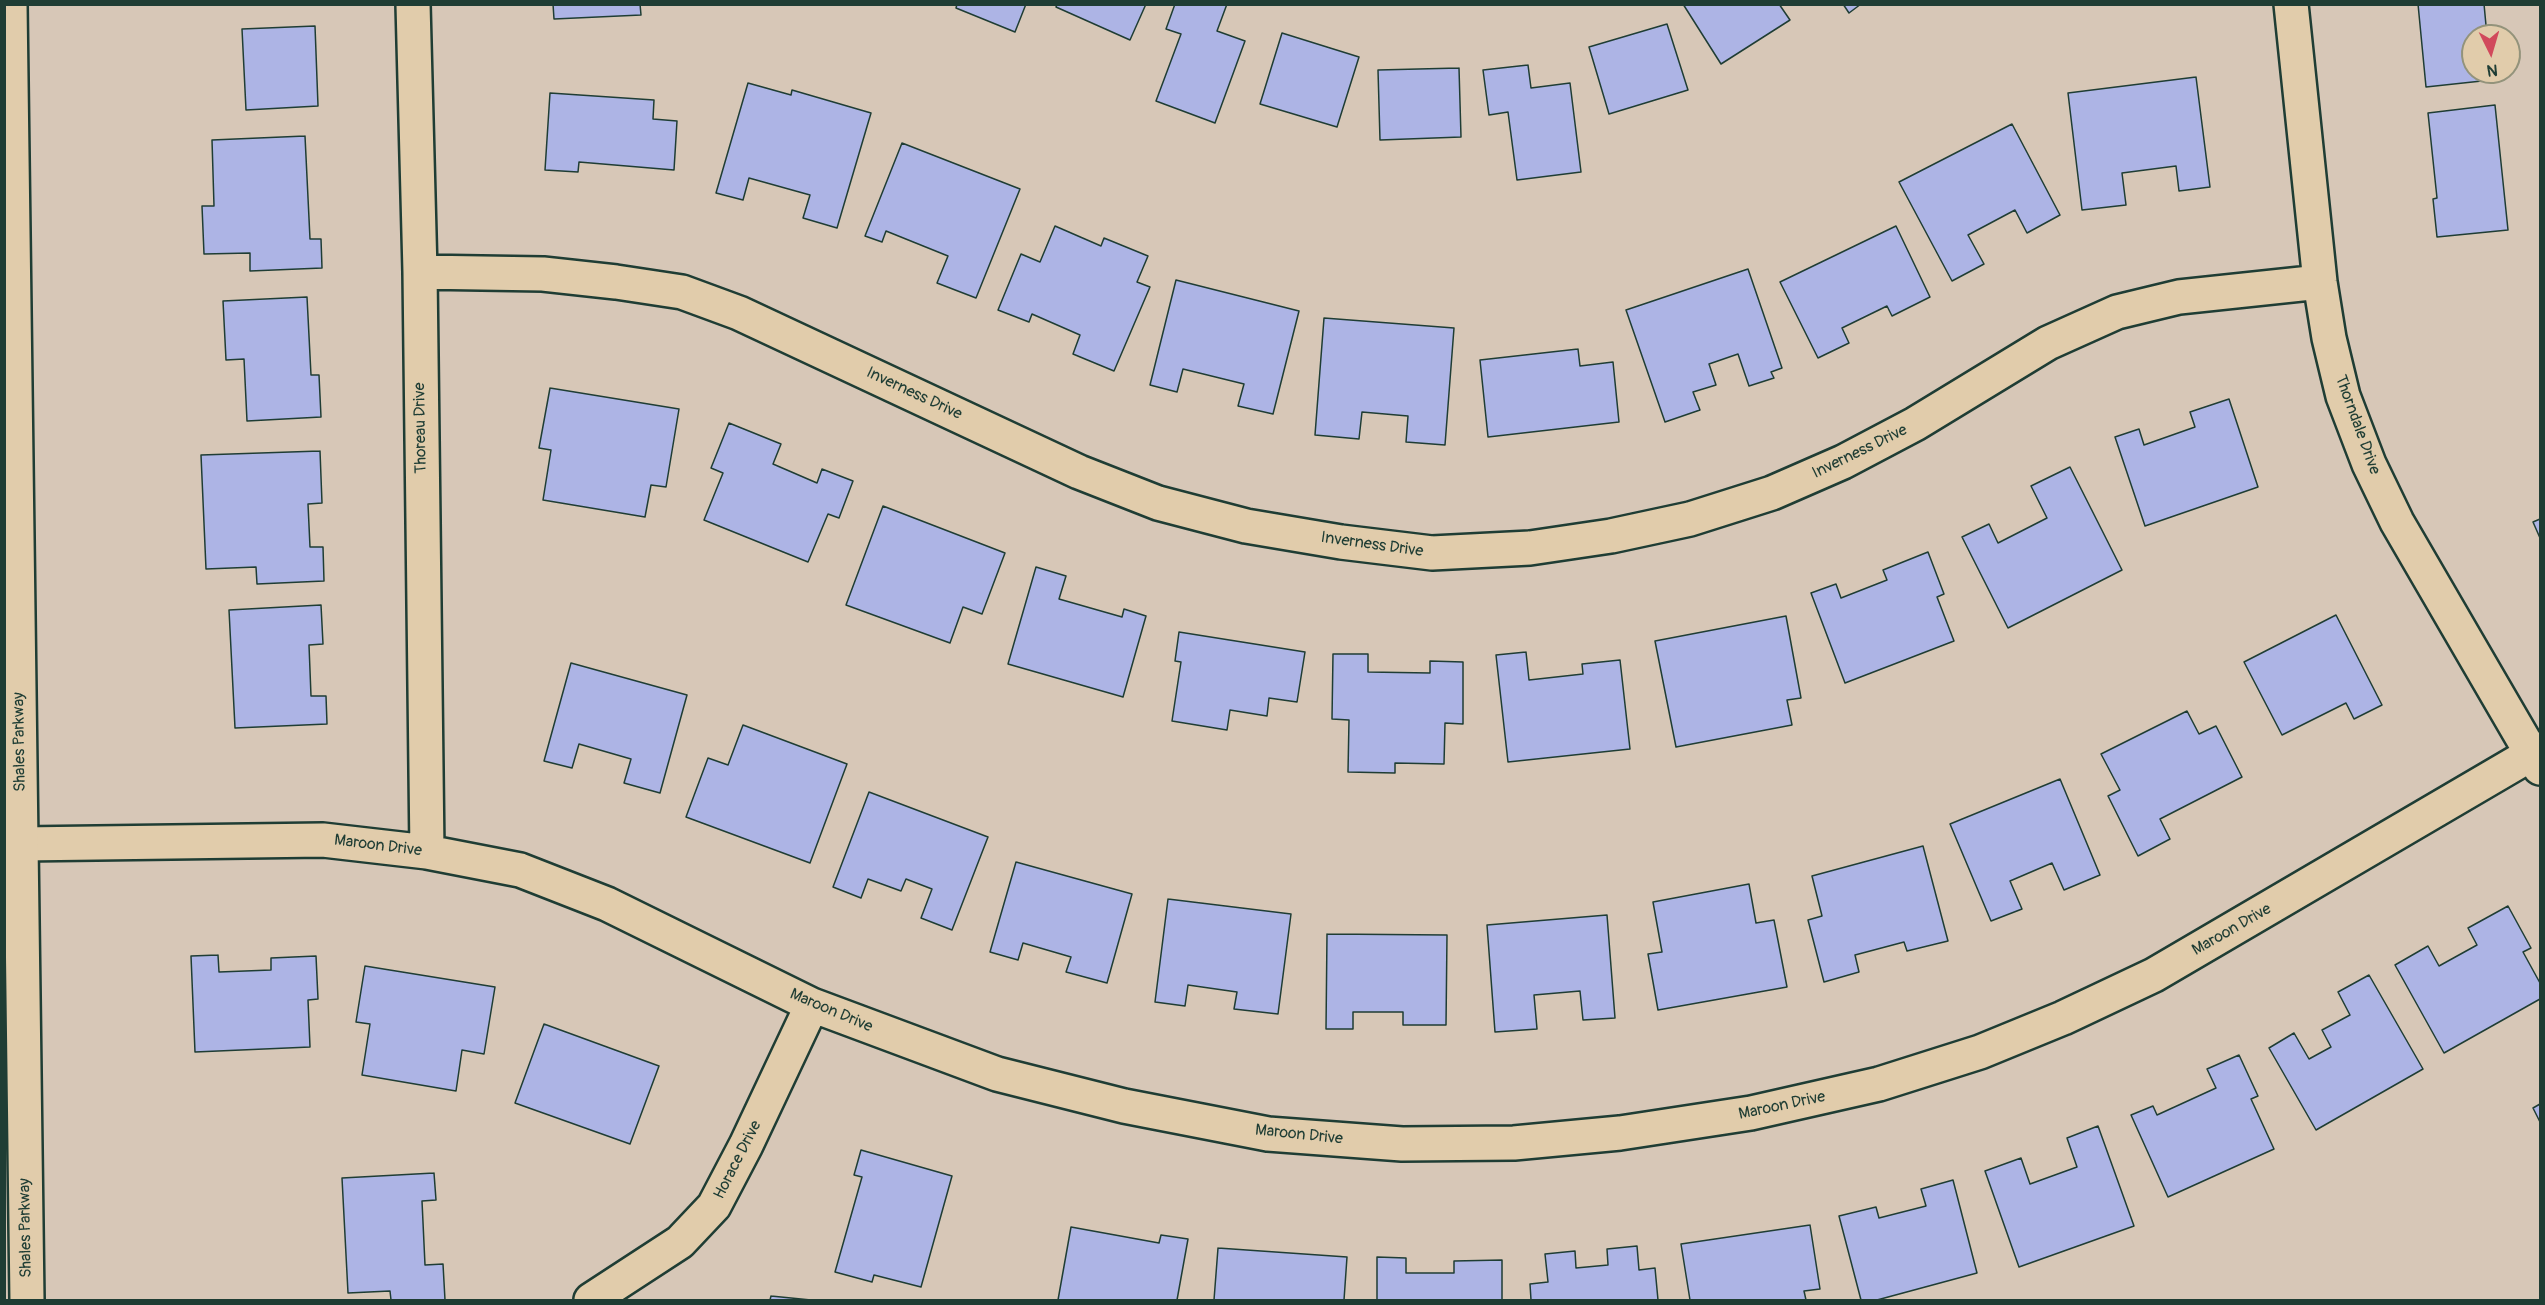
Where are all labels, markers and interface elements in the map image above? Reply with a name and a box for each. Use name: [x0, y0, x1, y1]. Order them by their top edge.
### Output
north arrow: [2461, 24, 2521, 84]
text: N: [2486, 60, 2499, 80]
street label: Inverness Drive: [863, 363, 965, 425]
street label: Thorndale Drive: [2330, 373, 2384, 477]
street label: Thoreau Drive: [411, 382, 431, 474]
street label: Inverness Drive: [1809, 421, 1911, 483]
street label: Inverness Drive: [1320, 528, 1424, 562]
street label: Shales Parkway: [10, 692, 30, 792]
street label: Maroon Drive: [333, 831, 423, 861]
street label: Maroon Drive: [2189, 900, 2275, 960]
street label: Maroon Drive: [787, 985, 875, 1037]
street label: Maroon Drive: [1737, 1087, 1827, 1125]
street label: Horace Drive: [710, 1118, 766, 1202]
street label: Maroon Drive: [1254, 1121, 1344, 1149]
street label: Shales Parkway: [16, 1178, 36, 1278]

